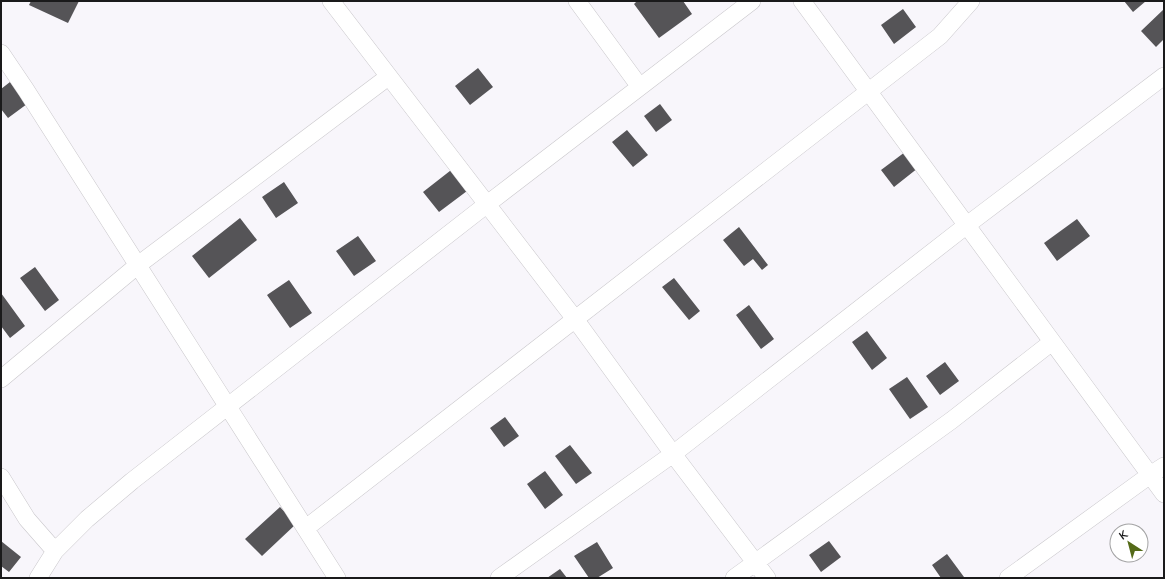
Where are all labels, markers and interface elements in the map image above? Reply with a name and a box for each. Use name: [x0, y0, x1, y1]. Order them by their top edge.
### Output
north arrow: [1109, 523, 1149, 563]
text: K: [1116, 527, 1131, 543]

